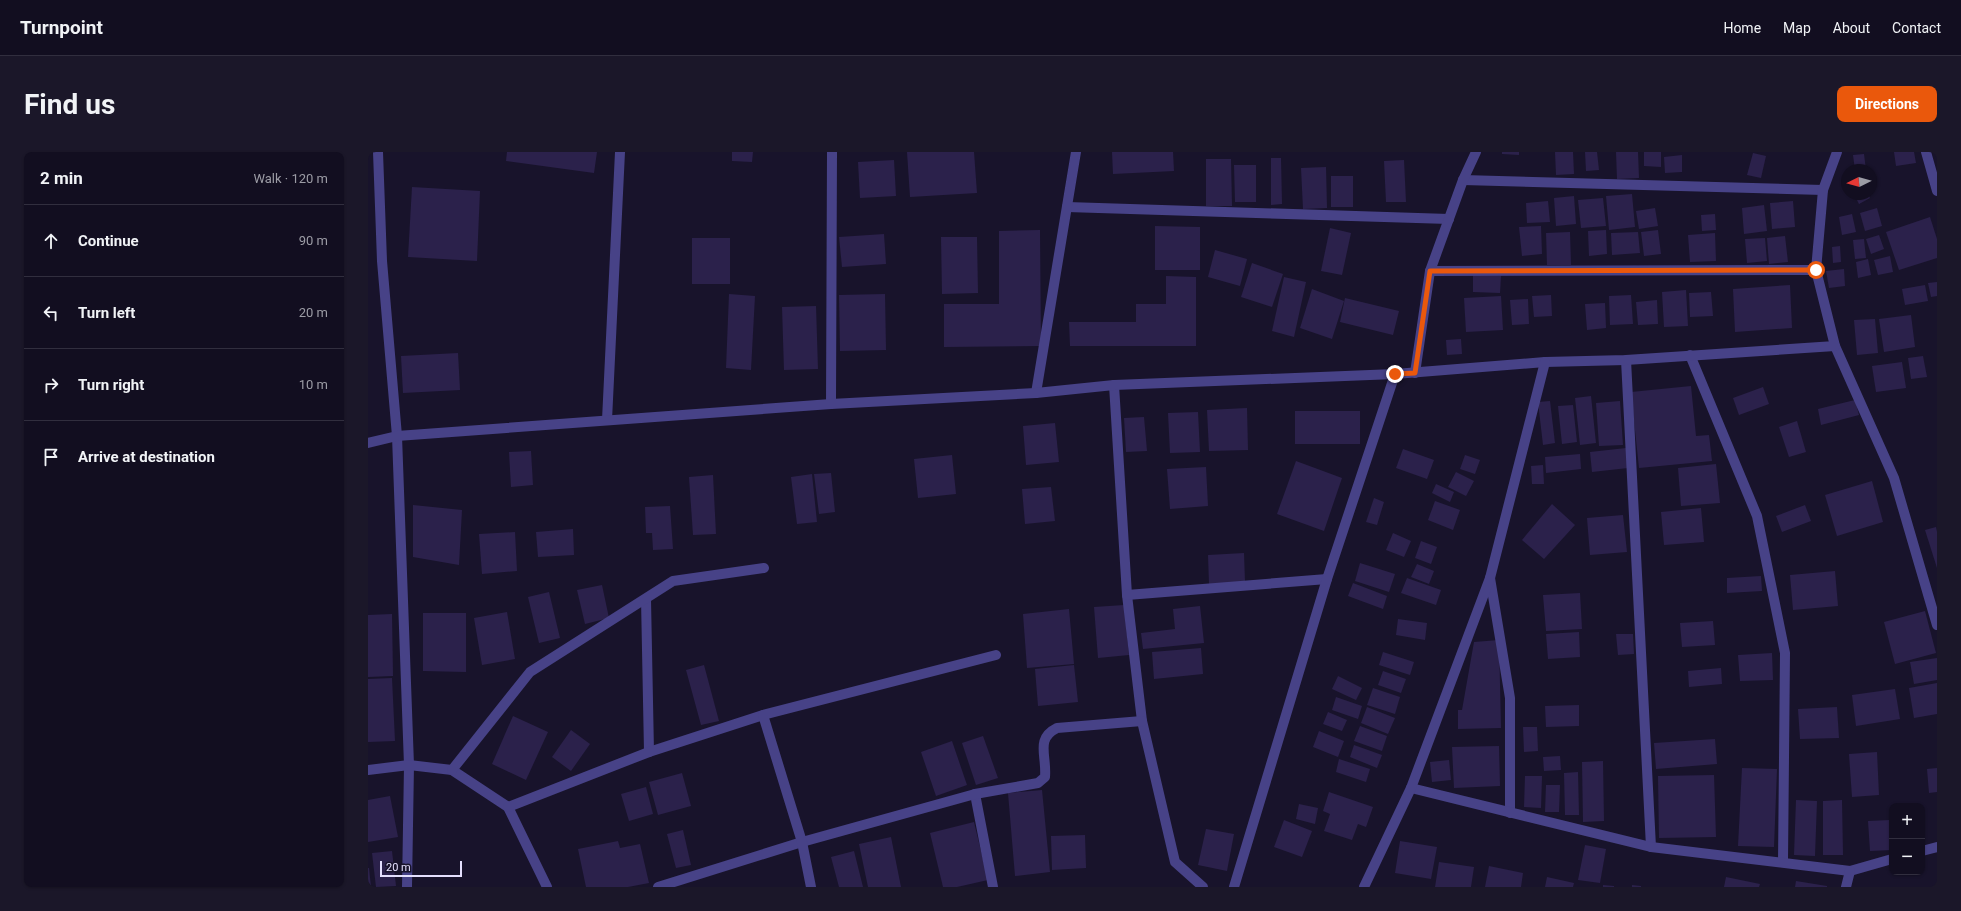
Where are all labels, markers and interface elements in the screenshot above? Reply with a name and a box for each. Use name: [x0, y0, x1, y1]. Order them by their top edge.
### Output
text: Turnpoint: [20, 16, 103, 39]
text: Home: [1723, 20, 1761, 36]
text: Map: [1783, 20, 1811, 36]
text: About: [1833, 20, 1870, 36]
text: Contact: [1892, 20, 1941, 36]
button: Directions: [1837, 86, 1937, 122]
text: Find us: [24, 88, 115, 121]
north arrow: [1841, 164, 1877, 200]
text: 2 min: [40, 168, 83, 188]
text: Walk · 120 m: [253, 171, 328, 186]
icon: ahead: [40, 230, 62, 252]
text: Continue: [78, 232, 139, 250]
text: 90 m: [299, 233, 328, 248]
route start: [1807, 261, 1825, 279]
icon: left: [40, 302, 62, 324]
text: Turn left: [78, 304, 135, 322]
text: 20 m: [299, 305, 328, 320]
route end: [1386, 365, 1404, 383]
icon: right: [40, 374, 62, 396]
text: Turn right: [78, 376, 144, 394]
text: 10 m: [299, 377, 328, 392]
icon: arrive: [40, 446, 62, 468]
text: Arrive at destination: [78, 448, 215, 466]
map controls: [1889, 803, 1925, 875]
button: +: [1889, 803, 1925, 839]
button: −: [1889, 839, 1925, 875]
scale bar: [380, 859, 462, 878]
text: 20 m: [386, 861, 411, 874]

